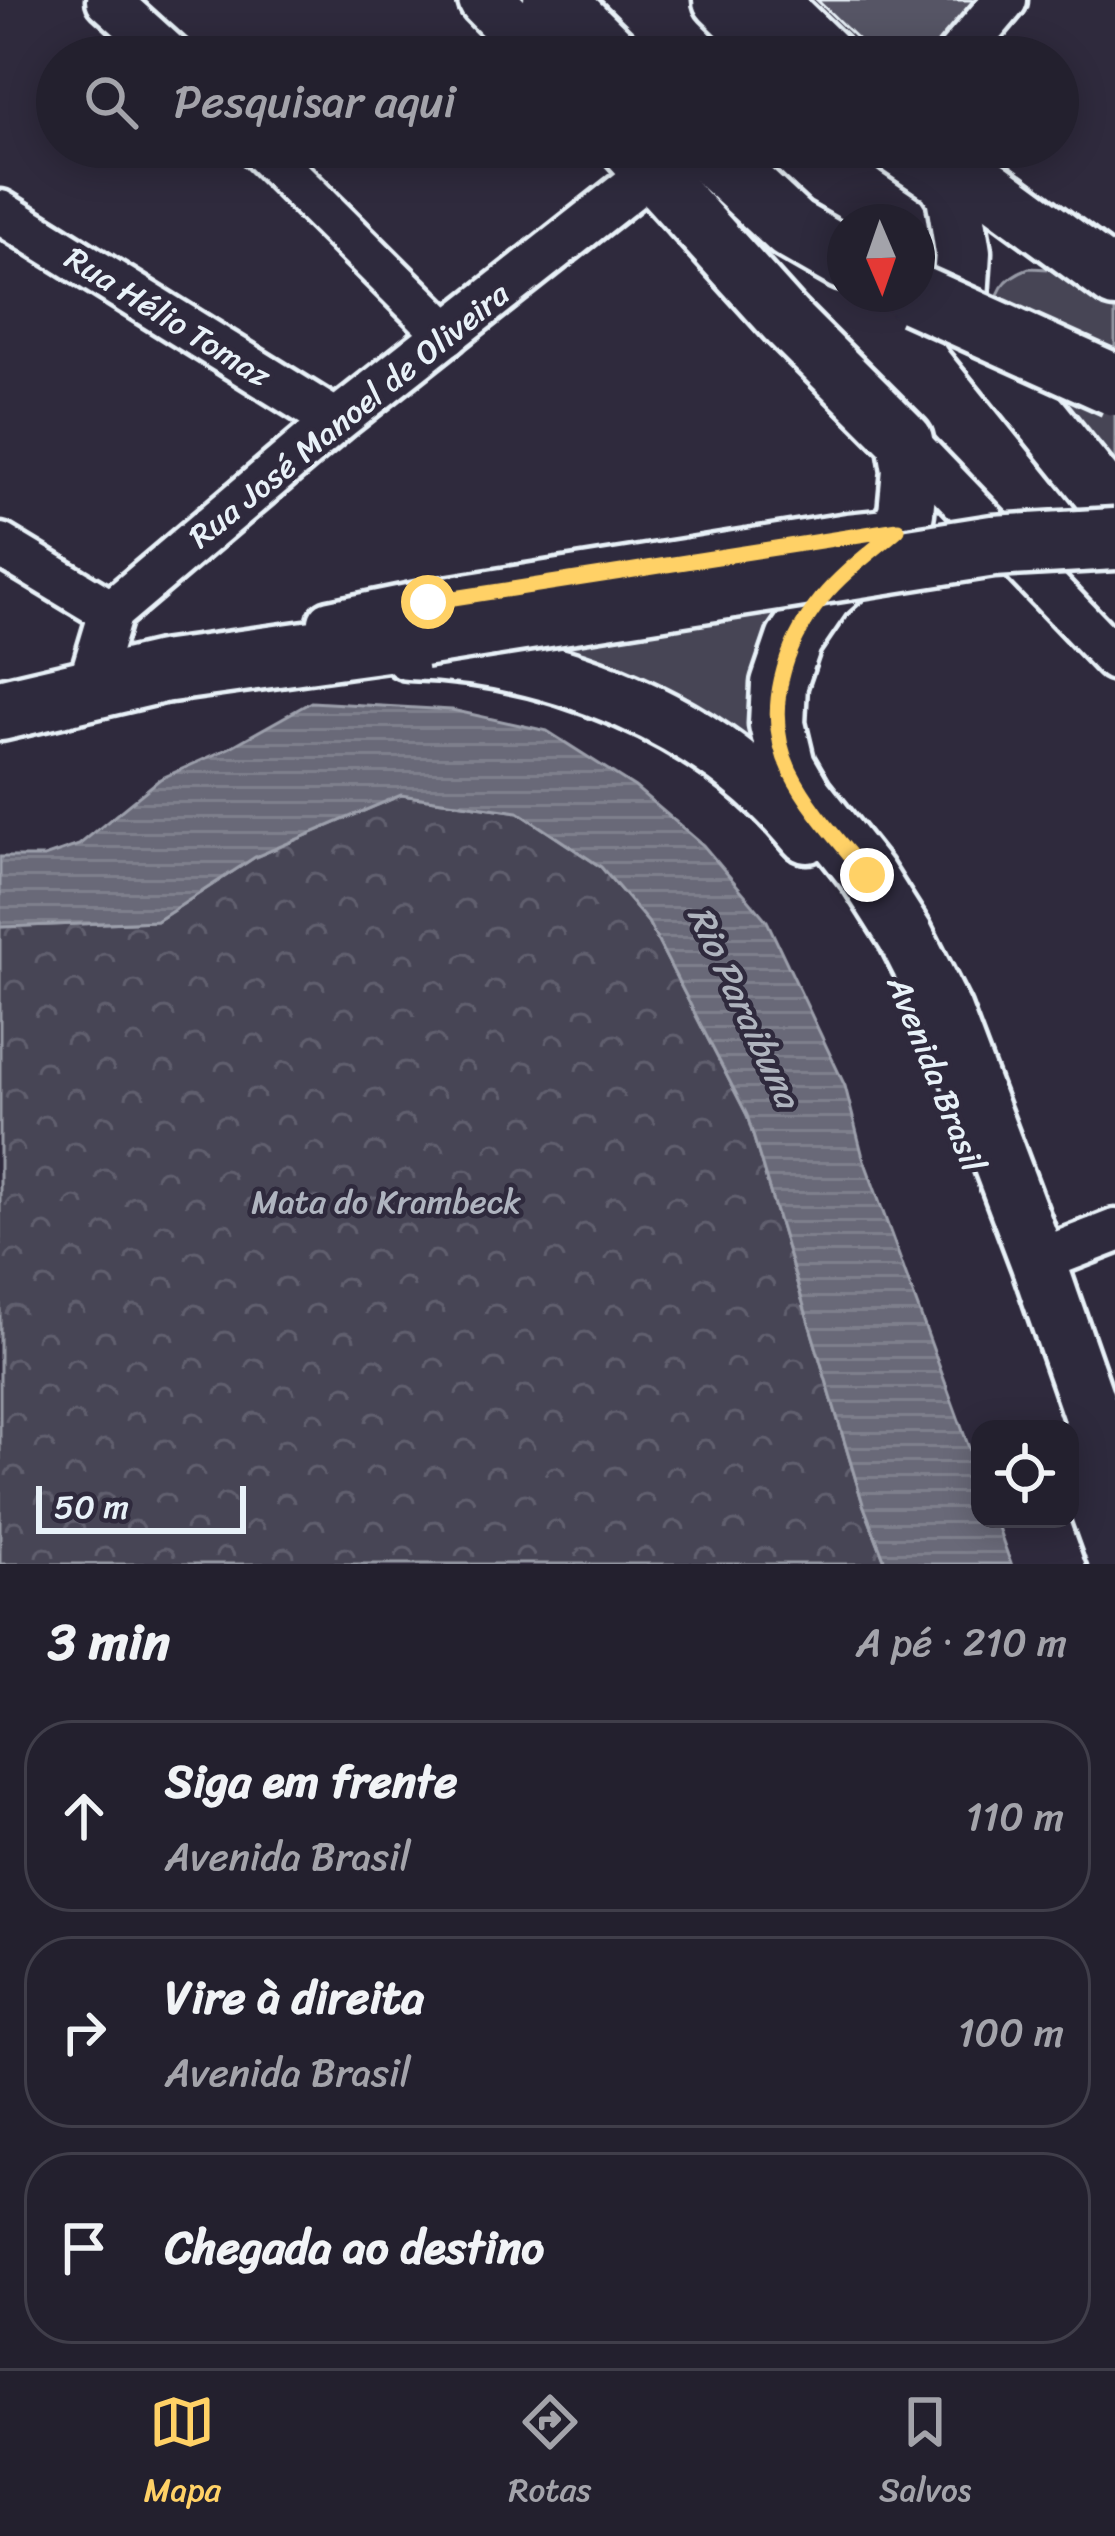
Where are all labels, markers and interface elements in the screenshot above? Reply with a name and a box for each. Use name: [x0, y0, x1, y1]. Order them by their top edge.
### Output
search box: [36, 36, 1079, 168]
text: Pesquisar aqui: [174, 62, 456, 142]
icon: search: [78, 69, 144, 135]
north arrow: [827, 204, 935, 312]
street label: Rua Hélio Tomaz: [53, 230, 283, 404]
street label: Rua José Manoel de Oliveira: [175, 266, 523, 564]
route start: [401, 575, 455, 629]
route end: [840, 848, 894, 902]
water label: Rio Paraibuna: [669, 895, 820, 1122]
street label: Avenida Brasil: [870, 966, 1002, 1182]
park label: Mata do Krambeck: [251, 1173, 521, 1231]
map controls: [971, 1420, 1079, 1528]
button: locate: [971, 1420, 1079, 1528]
text: 50 m: [54, 1478, 129, 1536]
scale bar: [36, 1480, 246, 1533]
text: 3 min: [48, 1597, 170, 1687]
text: A pé · 210 m: [856, 1608, 1067, 1677]
text: Siga em frente: [165, 1742, 457, 1822]
text: 110 m: [966, 1782, 1064, 1851]
icon: ahead: [51, 1783, 117, 1849]
text: Avenida Brasil: [165, 1822, 411, 1891]
text: Vire à direita: [165, 1958, 424, 2038]
text: 100 m: [958, 1998, 1064, 2067]
icon: right: [51, 1999, 117, 2065]
text: Avenida Brasil: [165, 2038, 411, 2107]
text: Chegada ao destino: [165, 2208, 544, 2288]
icon: arrive: [51, 2215, 117, 2281]
tab: Mapa: [144, 2389, 221, 2519]
tab: Rotas: [509, 2389, 592, 2519]
tab: Salvos: [879, 2389, 971, 2519]

